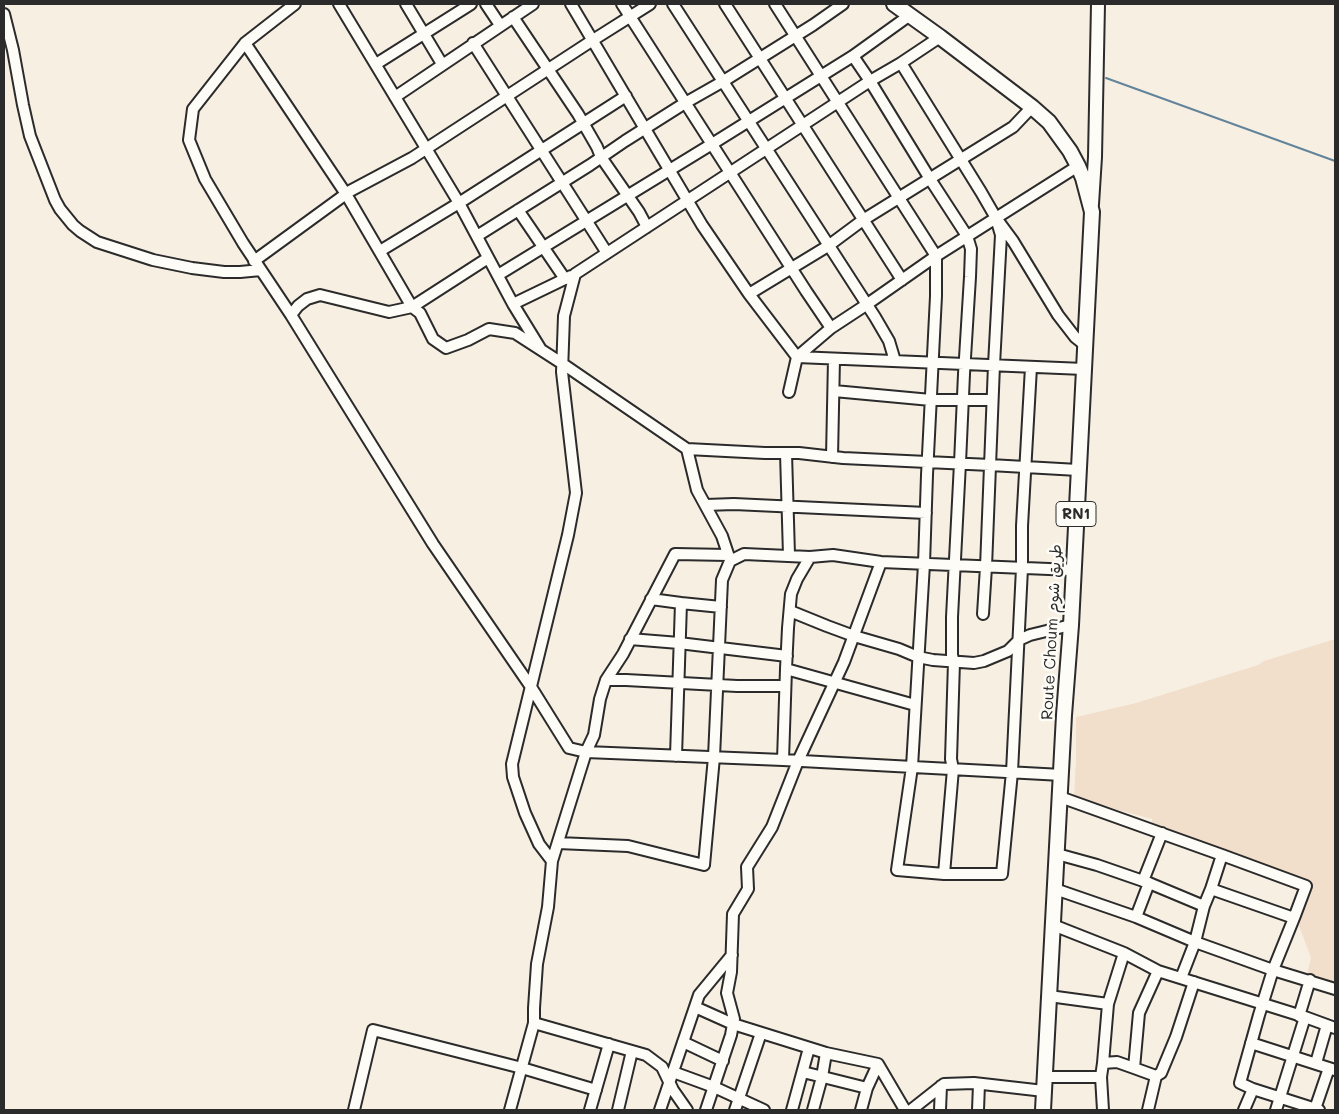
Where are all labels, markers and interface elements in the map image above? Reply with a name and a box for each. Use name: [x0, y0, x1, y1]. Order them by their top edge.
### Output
road number: RN1: [1056, 502, 1096, 526]
street label: Route Choum طريق شوم: [1038, 544, 1066, 720]

